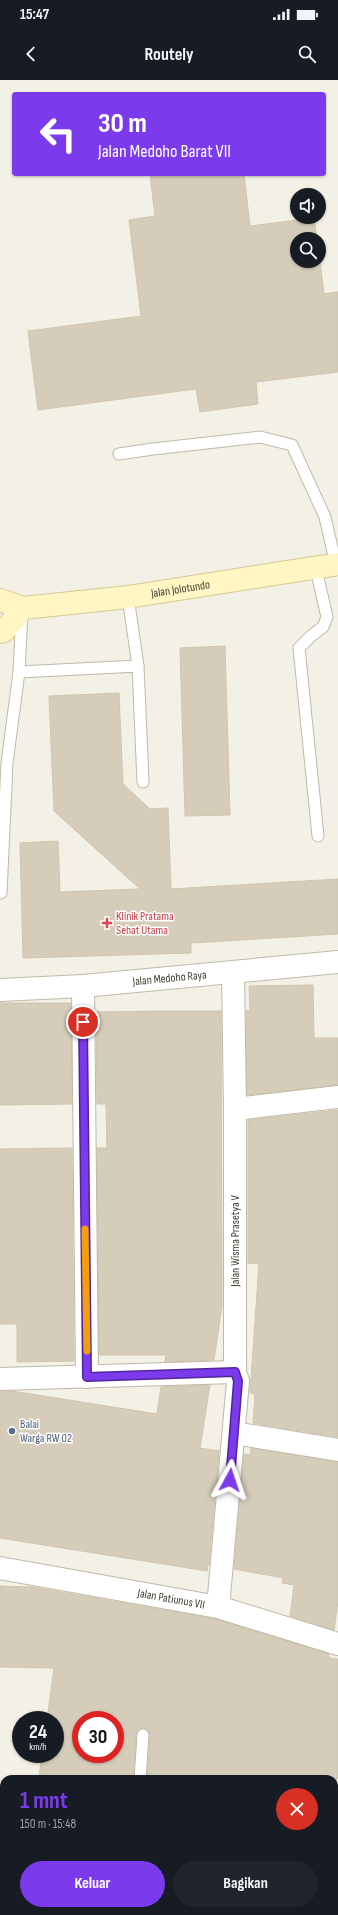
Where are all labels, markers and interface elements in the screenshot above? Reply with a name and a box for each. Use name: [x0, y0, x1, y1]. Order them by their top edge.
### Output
text: 15:47: [20, 5, 49, 24]
icon: back: [20, 43, 42, 65]
icon: search: [296, 43, 318, 65]
text: Routely: [144, 44, 194, 65]
text: 30 m: [98, 107, 147, 140]
icon: left: [32, 108, 84, 160]
text: Jalan Medoho Barat VII: [98, 141, 231, 162]
map controls: [290, 188, 326, 268]
button: sound: [290, 188, 326, 224]
button: search: [290, 232, 326, 268]
street label: Jalan Jolotundo: [149, 577, 211, 601]
place label: Klinik Pratama Sehat Utama: [116, 909, 174, 938]
marker: Klinik Pratama Sehat Utama: [101, 917, 113, 929]
street label: Jalan Medoho Raya: [131, 967, 207, 989]
pin: [66, 1005, 100, 1039]
icon: arrive: [72, 1011, 94, 1033]
street label: Jalan Wisma Prasetya V: [228, 1195, 243, 1288]
place label: Balai Warga RW 02: [20, 1417, 72, 1446]
marker: Balai Warga RW 02: [7, 1426, 17, 1436]
position arrow: [209, 1459, 251, 1501]
street label: Jalan Patiunus VII: [135, 1585, 206, 1612]
speed limit sign: 30: [72, 1711, 124, 1763]
text: 24: [29, 1720, 47, 1744]
text: km/h: [29, 1741, 47, 1753]
text: 1 mnt: [20, 1786, 68, 1815]
button: close: [276, 1788, 318, 1830]
text: 150 m · 15:48: [20, 1816, 76, 1832]
button: Keluar: [20, 1861, 165, 1907]
button: Bagikan: [173, 1861, 318, 1907]

